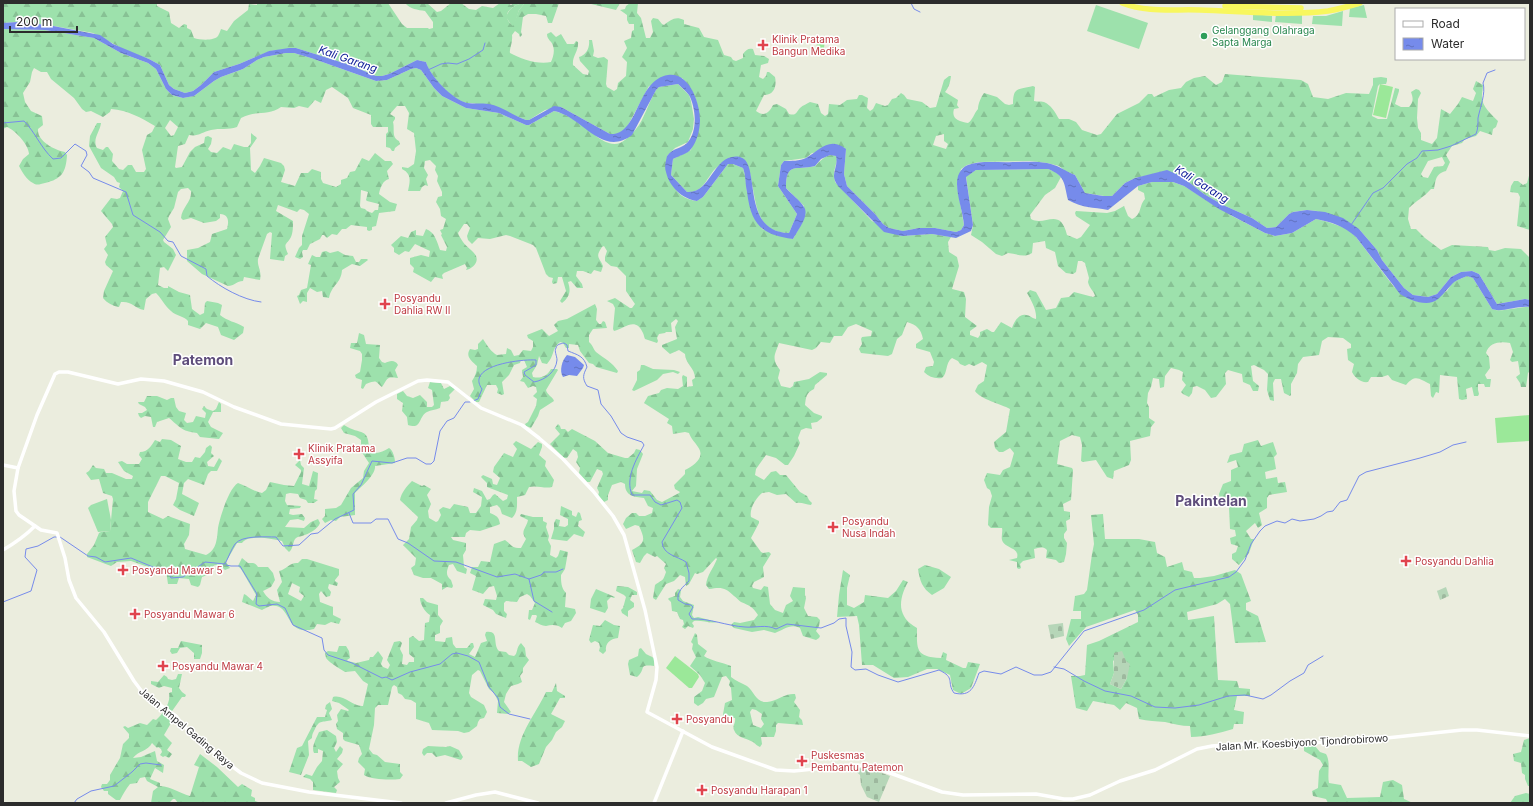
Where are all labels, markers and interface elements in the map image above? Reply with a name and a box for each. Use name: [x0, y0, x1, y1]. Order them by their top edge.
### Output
scale bar: [10, 8, 77, 34]
legend: [1395, 8, 1525, 60]
text: 200 m: [16, 14, 52, 29]
text: Road: [1431, 16, 1460, 31]
place label: Gelanggang Olahraga Sapta Marga: [1212, 24, 1315, 48]
marker: Gelanggang Olahraga Sapta Marga: [1199, 31, 1209, 41]
place label: Klinik Pratama Bangun Medika: [772, 33, 845, 57]
text: Water: [1431, 36, 1465, 51]
marker: Klinik Pratama Bangun Medika: [757, 39, 769, 51]
water label: Kali Garang: [317, 42, 379, 76]
water label: Kali Garang: [1172, 162, 1232, 206]
place label: Posyandu Dahlia RW II: [394, 292, 451, 316]
marker: Posyandu Dahlia RW II: [379, 298, 391, 310]
district label: Patemon: [173, 351, 233, 368]
place label: Klinik Pratama Assyifa: [308, 442, 375, 466]
marker: Klinik Pratama Assyifa: [293, 448, 305, 460]
district label: Pakintelan: [1175, 492, 1247, 509]
place label: Posyandu Nusa Indah: [842, 515, 895, 539]
marker: Posyandu Nusa Indah: [827, 521, 839, 533]
marker: Posyandu Dahlia: [1400, 555, 1412, 567]
place label: Posyandu Dahlia: [1415, 555, 1494, 567]
marker: Posyandu Mawar 5: [117, 564, 129, 576]
place label: Posyandu Mawar 5: [132, 564, 223, 576]
marker: Posyandu Mawar 6: [129, 608, 141, 620]
place label: Posyandu Mawar 6: [144, 608, 235, 620]
marker: Posyandu Mawar 4: [157, 660, 169, 672]
place label: Posyandu Mawar 4: [172, 660, 263, 672]
street label: Jalan Ampel Gading Raya: [137, 685, 237, 771]
marker: Posyandu: [671, 713, 683, 725]
place label: Posyandu: [686, 713, 733, 725]
street label: Jalan Mr. Koesbiyono Tjondrobirowo: [1216, 731, 1388, 753]
place label: Puskesmas Pembantu Patemon: [811, 749, 903, 773]
marker: Puskesmas Pembantu Patemon: [796, 755, 808, 767]
marker: Posyandu Harapan 1: [696, 784, 708, 796]
place label: Posyandu Harapan 1: [711, 784, 808, 796]

